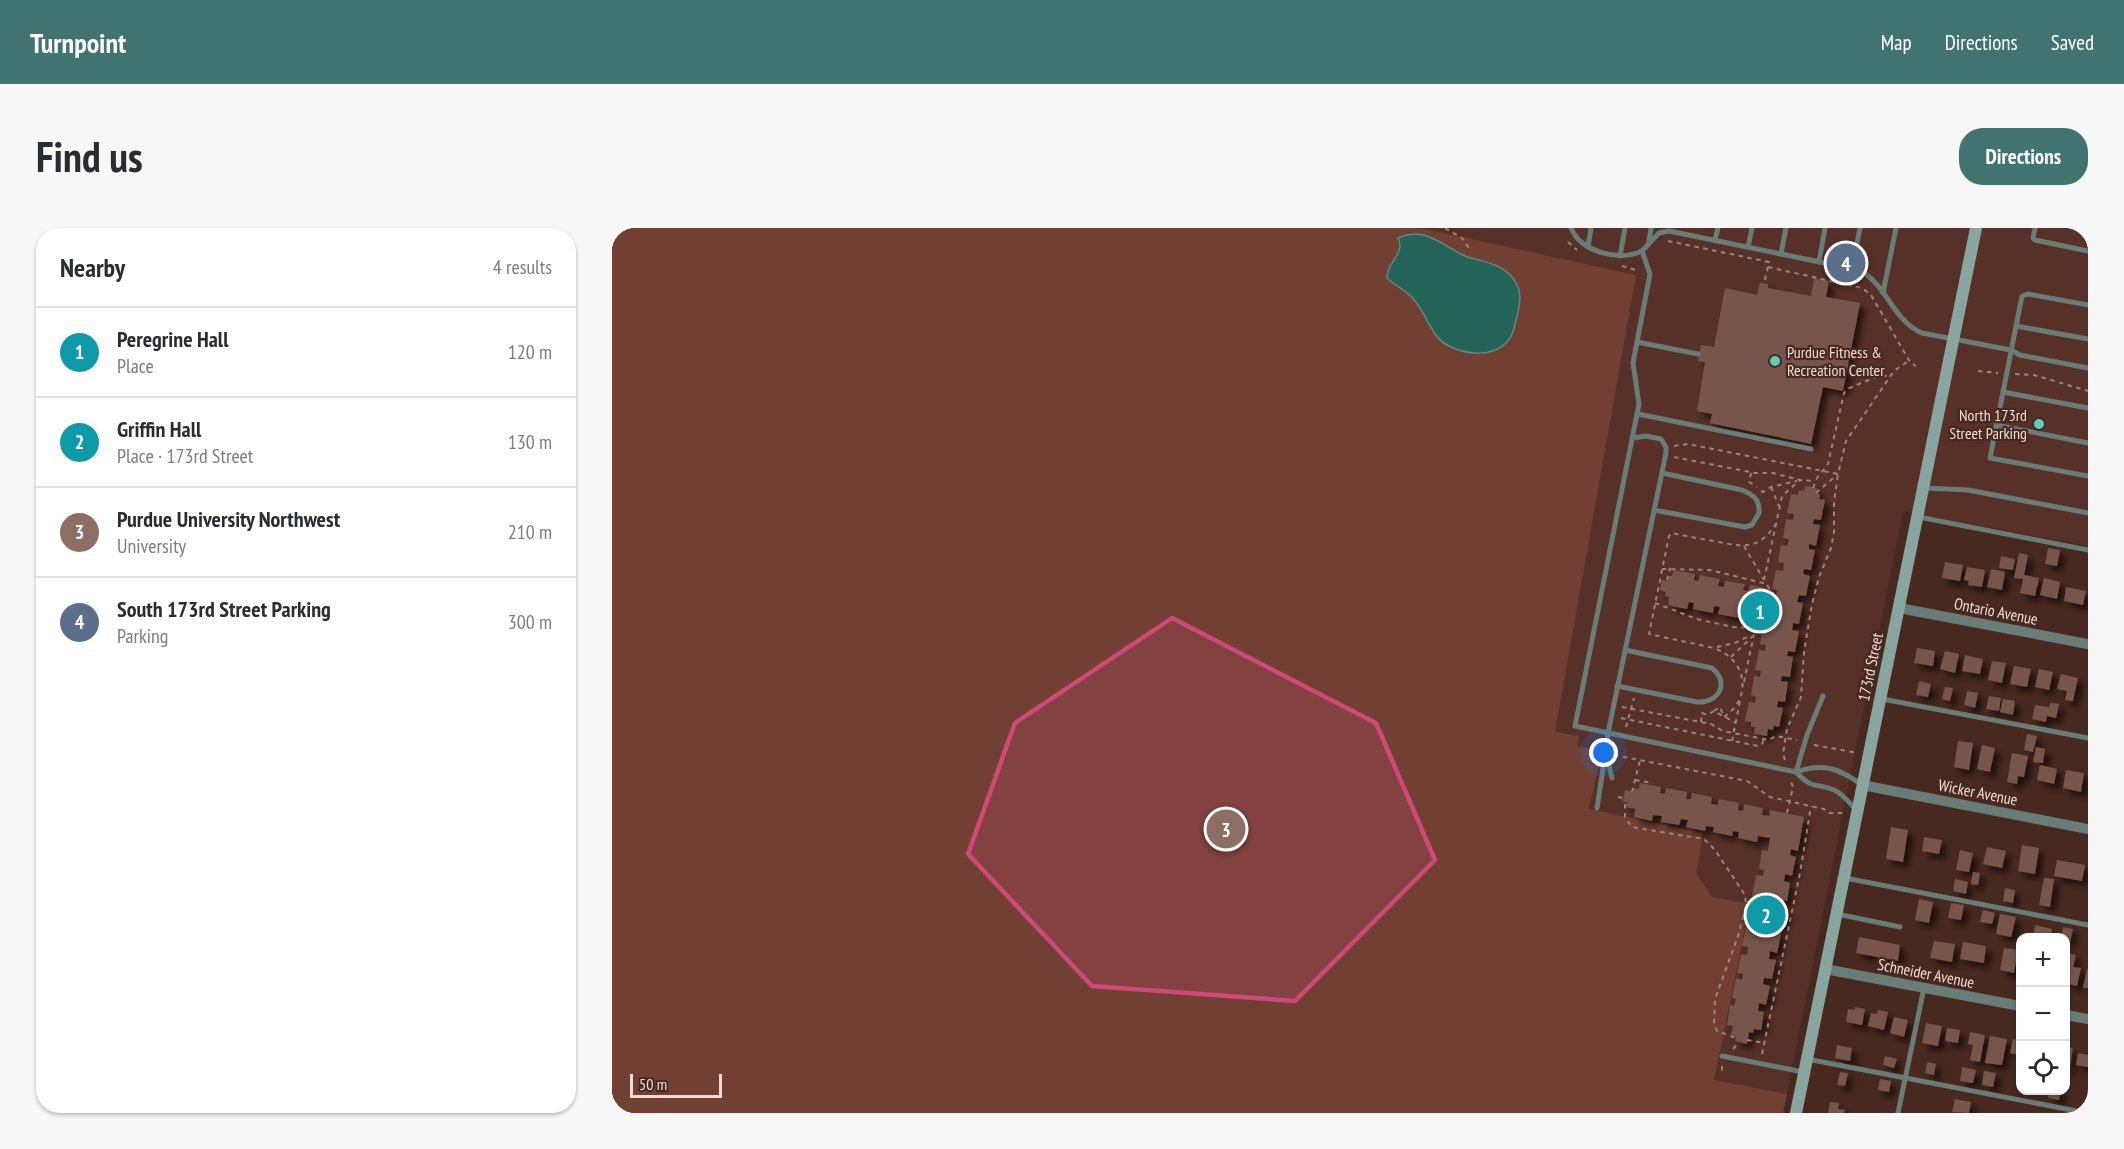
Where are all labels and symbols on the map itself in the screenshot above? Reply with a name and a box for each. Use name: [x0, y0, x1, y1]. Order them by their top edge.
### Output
pin: 4: [1826, 240, 1866, 285]
place label: Purdue Fitness & Recreation Center: [1787, 342, 1885, 380]
marker: Purdue Fitness & Recreation Center: [1768, 354, 1782, 368]
place label: North 173rd Street Parking: [1949, 405, 2027, 443]
marker: North 173rd Street Parking: [2032, 417, 2046, 431]
pin: 1: [1740, 588, 1780, 634]
street label: Ontario Avenue: [1952, 593, 2040, 629]
street label: 173rd Street: [1853, 630, 1887, 703]
your location: [1589, 738, 1618, 767]
street label: Wicker Avenue: [1937, 775, 2019, 809]
pin: 3: [1206, 806, 1246, 852]
pin: 2: [1746, 892, 1786, 938]
street label: Schneider Avenue: [1876, 954, 1976, 992]
scale bar: [630, 1071, 722, 1098]

